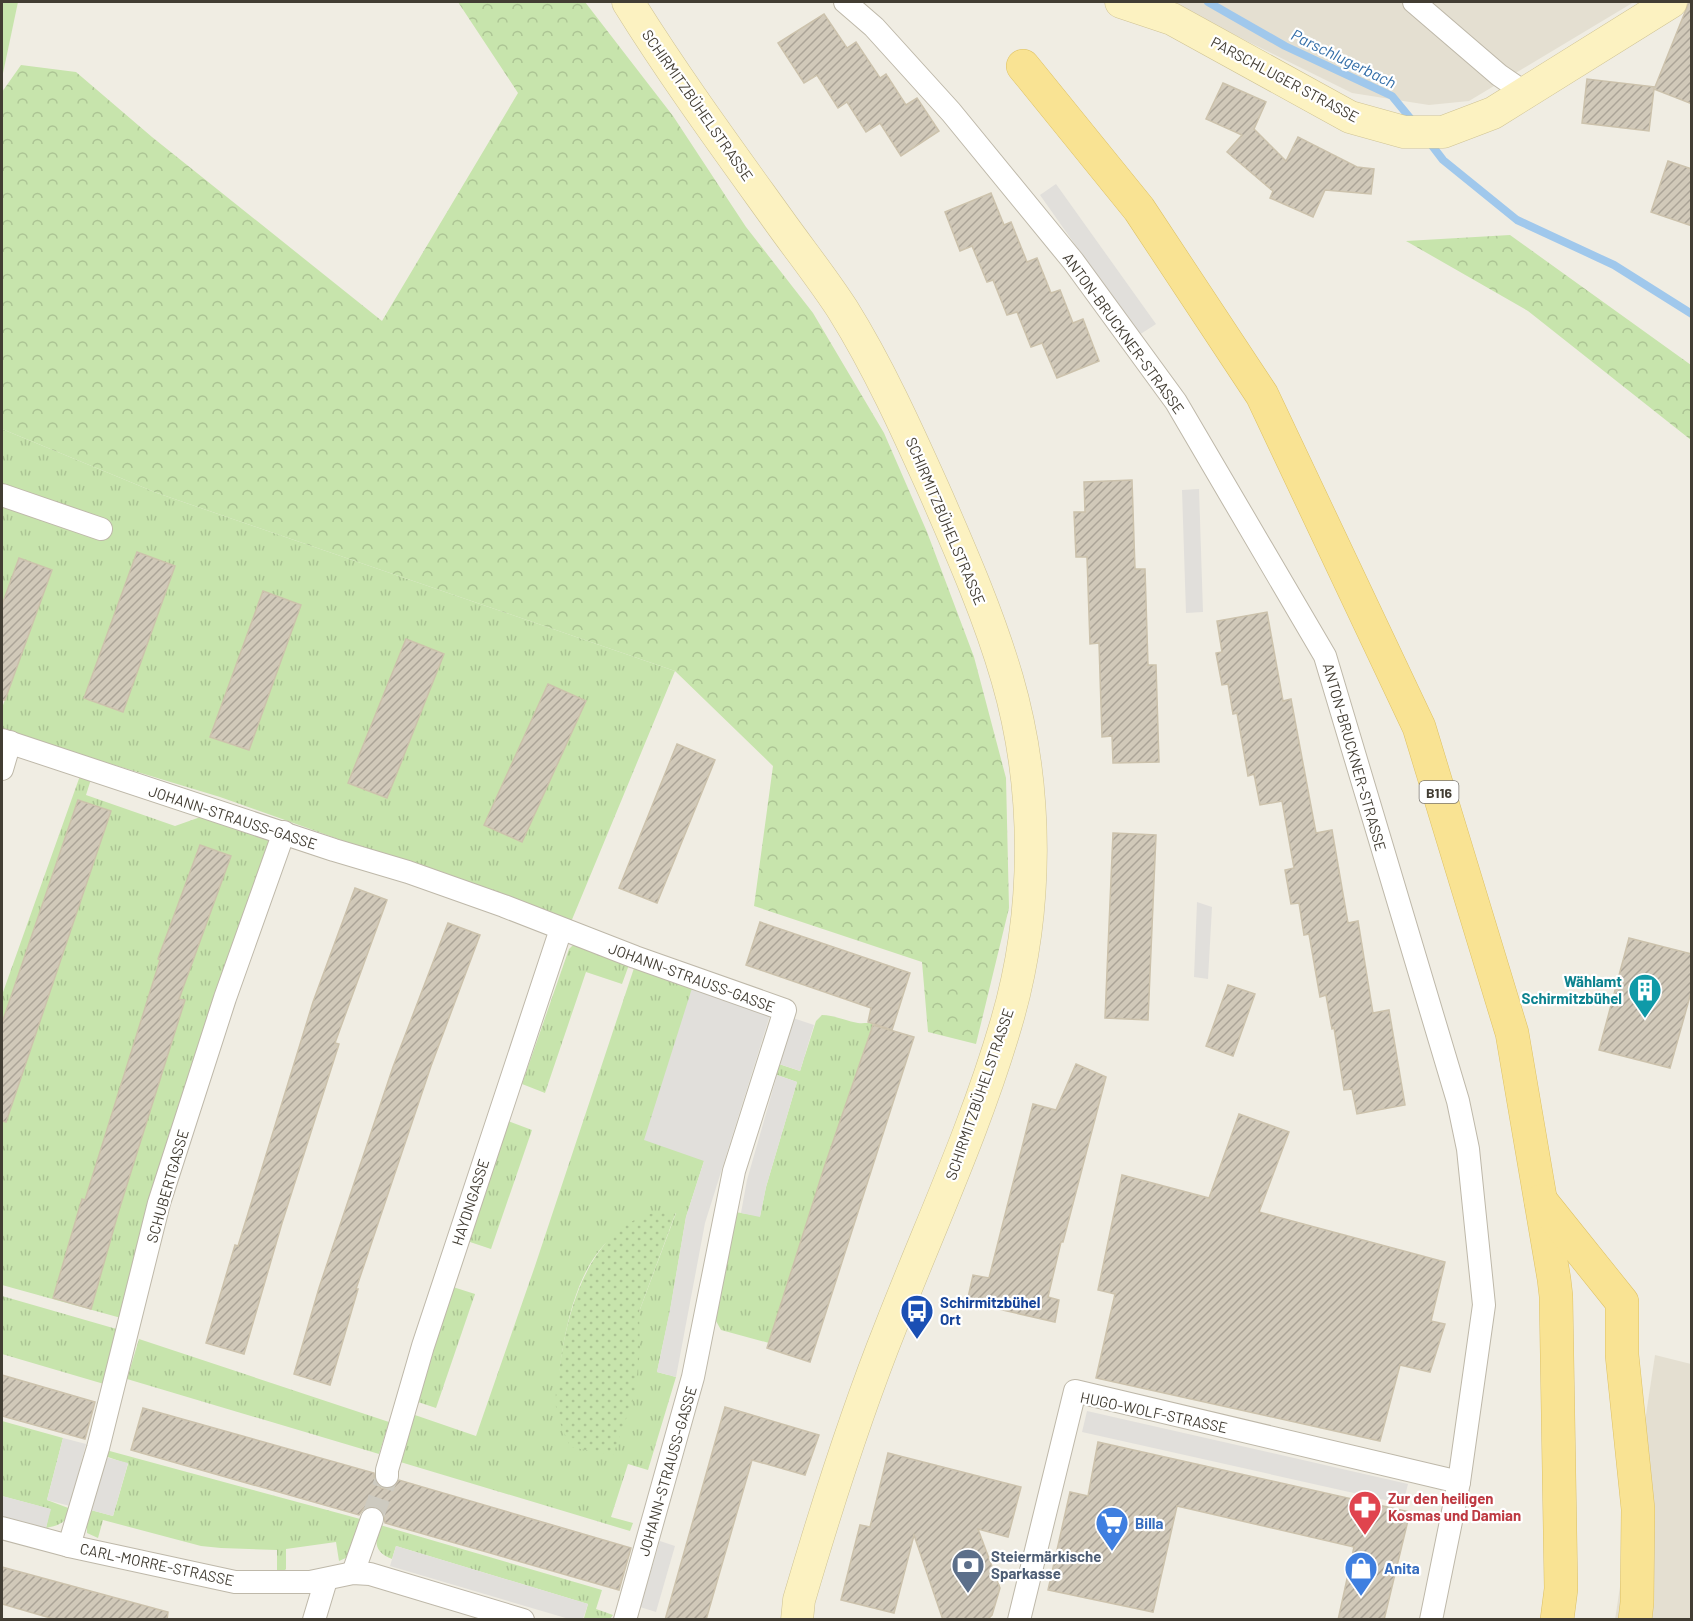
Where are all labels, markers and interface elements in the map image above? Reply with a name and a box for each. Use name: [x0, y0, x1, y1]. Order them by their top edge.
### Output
water label: Parschlugerbach: [1288, 24, 1400, 92]
street label: SCHIRMITZBÜHELSTRASSE: [639, 26, 757, 184]
street label: PARSCHLUGER STRASSE: [1208, 32, 1362, 126]
street label: ANTON-BRUCKNER-STRASSE: [1059, 249, 1189, 417]
street label: SCHIRMITZBÜHELSTRASSE: [902, 434, 990, 608]
street label: ANTON-BRUCKNER-STRASSE: [1320, 661, 1390, 853]
street label: JOHANN-STRAUSS-GASSE: [147, 781, 319, 853]
road number: B116: [1420, 781, 1458, 803]
street label: JOHANN-STRAUSS-GASSE: [606, 938, 778, 1016]
place label: Wählamt Schirmitzbühel: [1522, 972, 1622, 1007]
building icon: Wählamt Schirmitzbühel: [1627, 972, 1663, 1019]
street label: SCHIRMITZBÜHELSTRASSE: [941, 1006, 1017, 1182]
street label: SCHUBERTGASSE: [142, 1127, 192, 1245]
street label: HAYDNGASSE: [448, 1156, 492, 1248]
bus stop icon: Schirmitzbühel Ort: [899, 1293, 935, 1340]
place label: Schirmitzbühel Ort: [940, 1293, 1040, 1328]
street label: JOHANN-STRAUSS-GASSE: [634, 1384, 700, 1558]
street label: HUGO-WOLF-STRASSE: [1079, 1388, 1229, 1436]
pharmacy icon: Zur den heiligen Kosmas und Damian: [1347, 1489, 1383, 1536]
place label: Zur den heiligen Kosmas und Damian: [1388, 1489, 1521, 1524]
supermarket icon: Billa: [1094, 1505, 1130, 1552]
place label: Billa: [1135, 1514, 1163, 1532]
street label: CARL-MORRE-STRASSE: [78, 1539, 236, 1589]
bank icon: Steiermärkische Sparkasse: [950, 1547, 986, 1594]
place label: Steiermärkische Sparkasse: [991, 1547, 1101, 1582]
shop icon: Anita: [1343, 1550, 1379, 1597]
place label: Anita: [1384, 1559, 1420, 1577]

